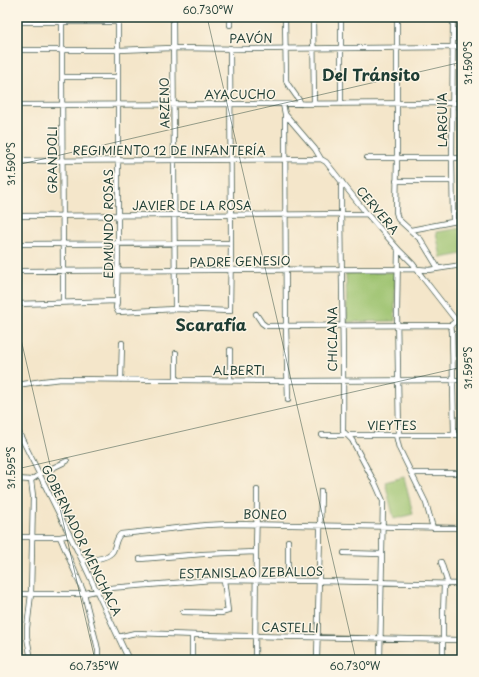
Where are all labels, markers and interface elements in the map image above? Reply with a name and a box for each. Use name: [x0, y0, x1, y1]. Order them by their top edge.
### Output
text: 60.730°W: [183, 2, 234, 17]
street label: PAVÓN: [229, 29, 273, 47]
text: 31.590°S: [460, 41, 475, 85]
district label: Del Tránsito: [322, 62, 420, 86]
street label: ARZENO: [155, 77, 173, 129]
street label: AYACUCHO: [204, 85, 276, 103]
street label: LARGUIA: [433, 93, 451, 147]
street label: GRANDOLI: [43, 126, 61, 194]
street label: REGIMIENTO 12 DE INFANTERÍA: [72, 141, 266, 159]
text: 31.590°S: [3, 142, 18, 186]
street label: EDMUNDO ROSAS: [99, 169, 117, 279]
street label: CERVERA: [352, 182, 404, 238]
street label: JAVIER DE LA ROSA: [132, 196, 252, 214]
street label: PADRE GENESIO: [189, 251, 291, 271]
street label: CHICLANA: [323, 306, 341, 372]
district label: Scarafía: [175, 312, 247, 336]
text: 31.595°S: [460, 346, 475, 390]
street label: ALBERTI: [213, 361, 265, 379]
street label: VIEYTES: [367, 416, 417, 434]
text: 31.595°S: [3, 446, 18, 490]
street label: GOBERNADOR MENCHACA: [37, 461, 127, 619]
street label: BONEO: [243, 505, 287, 523]
street label: ESTANISLAO ZEBALLOS: [179, 562, 323, 582]
street label: CASTELLI: [261, 618, 319, 636]
text: 60.735°W: [69, 658, 119, 673]
text: 60.730°W: [330, 658, 381, 673]

